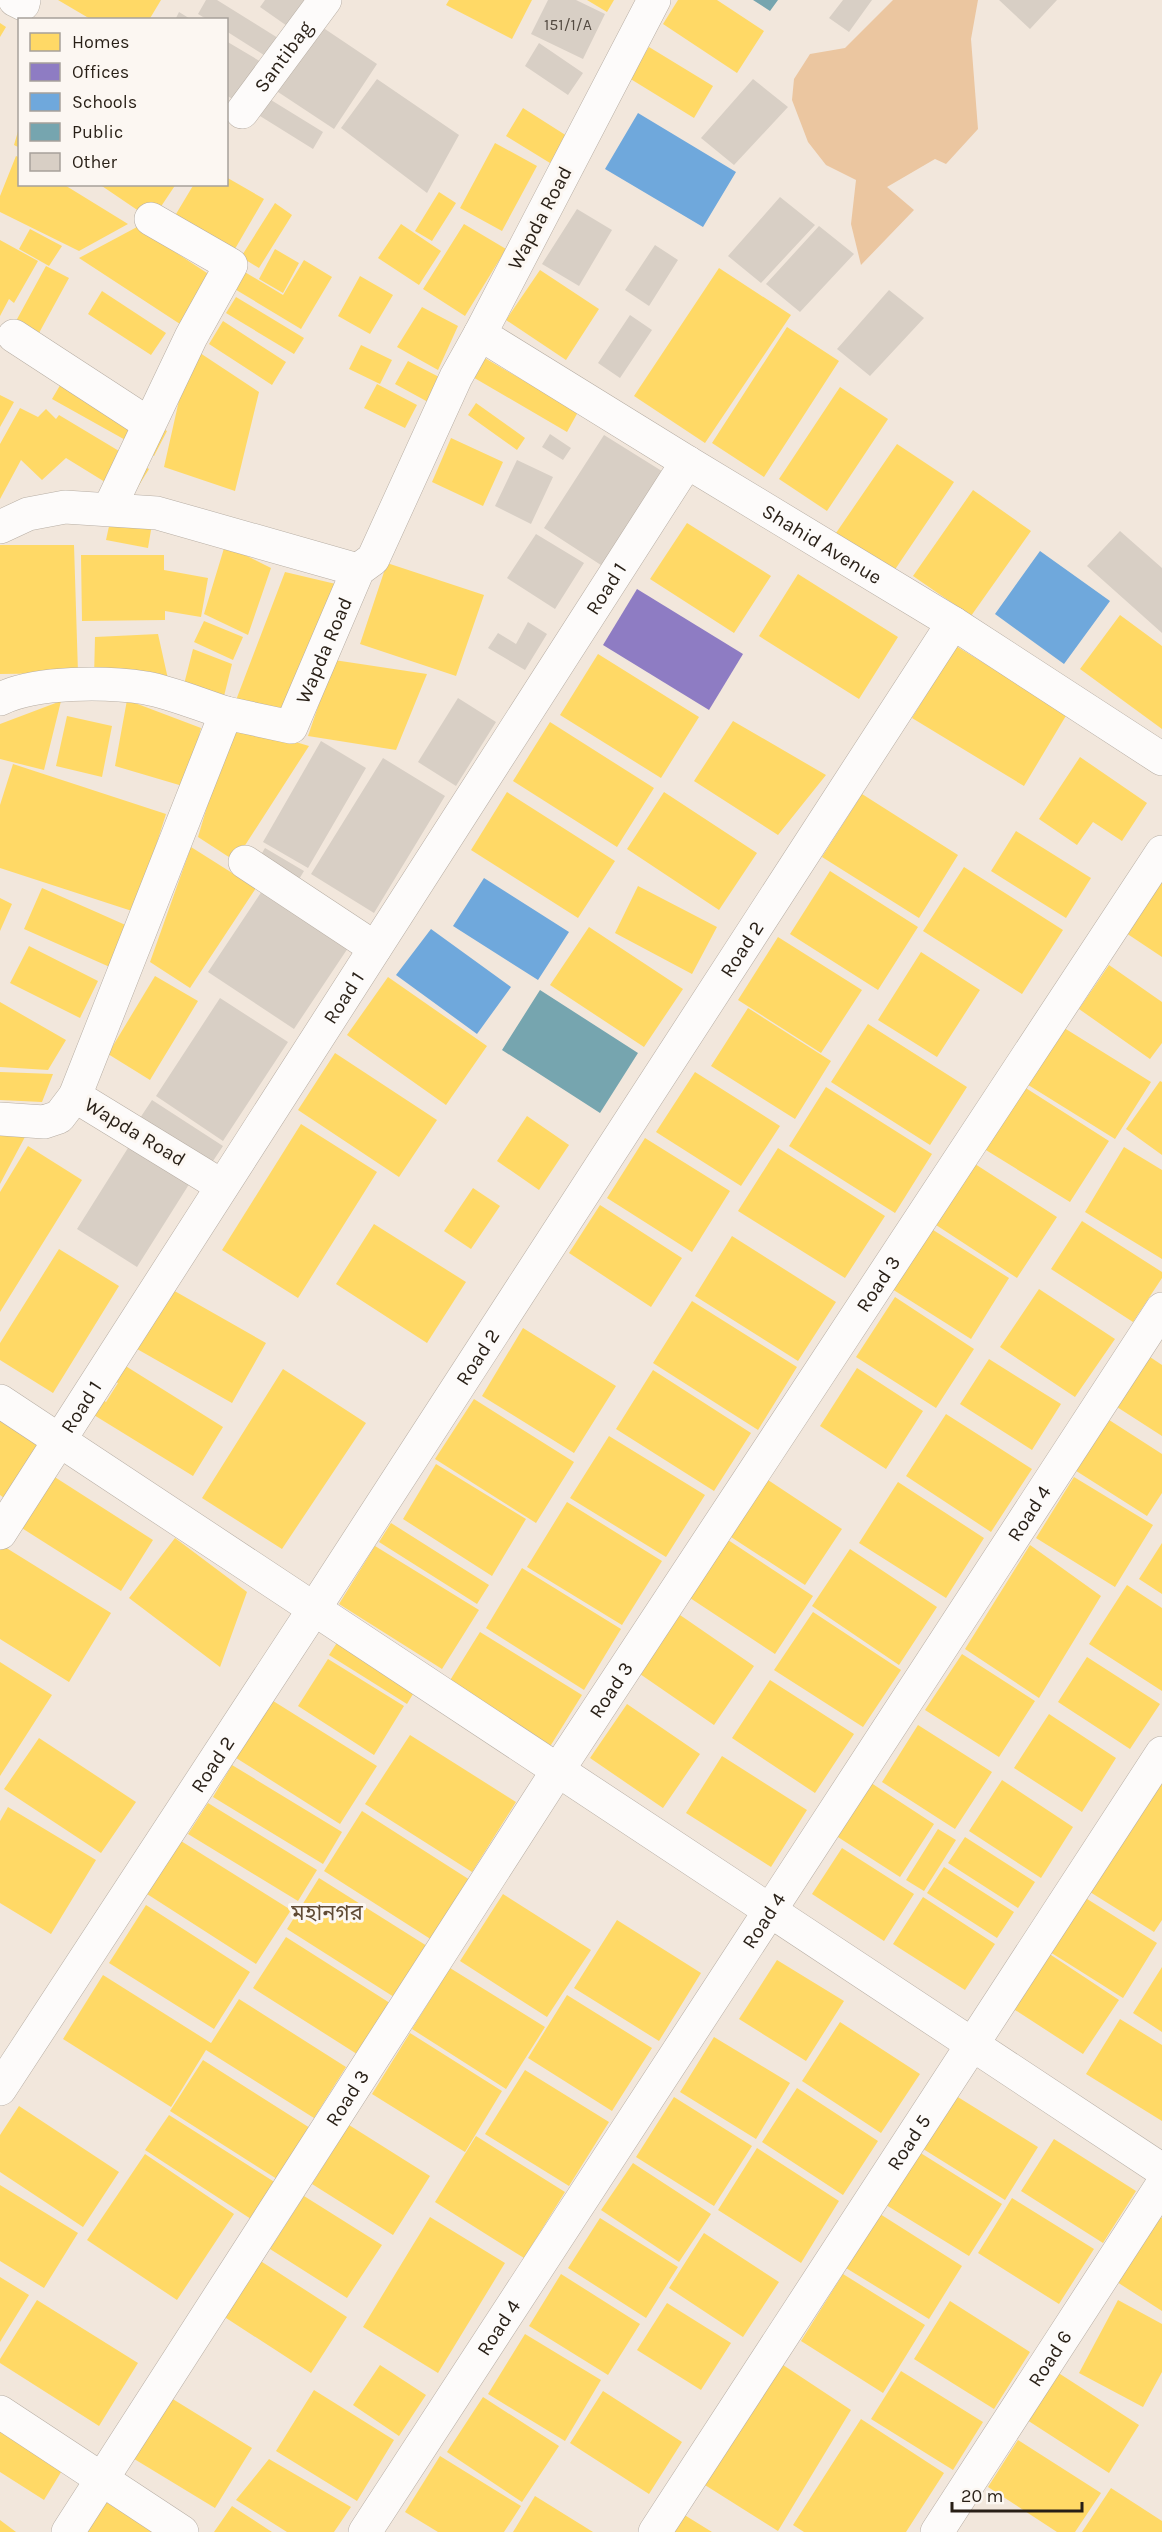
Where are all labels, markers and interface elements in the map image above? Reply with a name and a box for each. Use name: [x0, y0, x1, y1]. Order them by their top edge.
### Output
house number: 151/1/A: [544, 15, 592, 34]
street label: Santibag: [249, 16, 317, 97]
legend: [18, 18, 228, 186]
text: Homes: [72, 31, 129, 53]
text: Offices: [72, 61, 129, 83]
text: Schools: [72, 91, 137, 113]
text: Public: [72, 121, 123, 143]
text: Other: [72, 151, 117, 173]
street label: Wapda Road: [503, 162, 577, 274]
street label: Shahid Avenue: [758, 499, 886, 589]
street label: Road 1: [581, 558, 631, 619]
street label: Wapda Road: [291, 593, 357, 707]
street label: Road 2: [715, 917, 768, 981]
street label: Road 1: [318, 967, 369, 1028]
street label: Wapda Road: [80, 1093, 190, 1171]
street label: Road 3: [851, 1251, 905, 1316]
street label: Road 2: [451, 1324, 504, 1389]
street label: Road 1: [56, 1376, 106, 1437]
street label: Road 4: [1002, 1481, 1055, 1545]
street label: Road 3: [584, 1657, 638, 1722]
street label: Road 2: [186, 1732, 239, 1797]
street label: Road 4: [737, 1888, 790, 1953]
district label: মহানগর: [290, 1900, 364, 1926]
street label: Road 3: [320, 2065, 374, 2131]
street label: Road 5: [882, 2110, 935, 2175]
street label: Road 4: [472, 2295, 525, 2360]
street label: Road 6: [1023, 2326, 1076, 2391]
scale bar: [952, 2475, 1082, 2513]
text: 20 m: [961, 2485, 1003, 2507]

